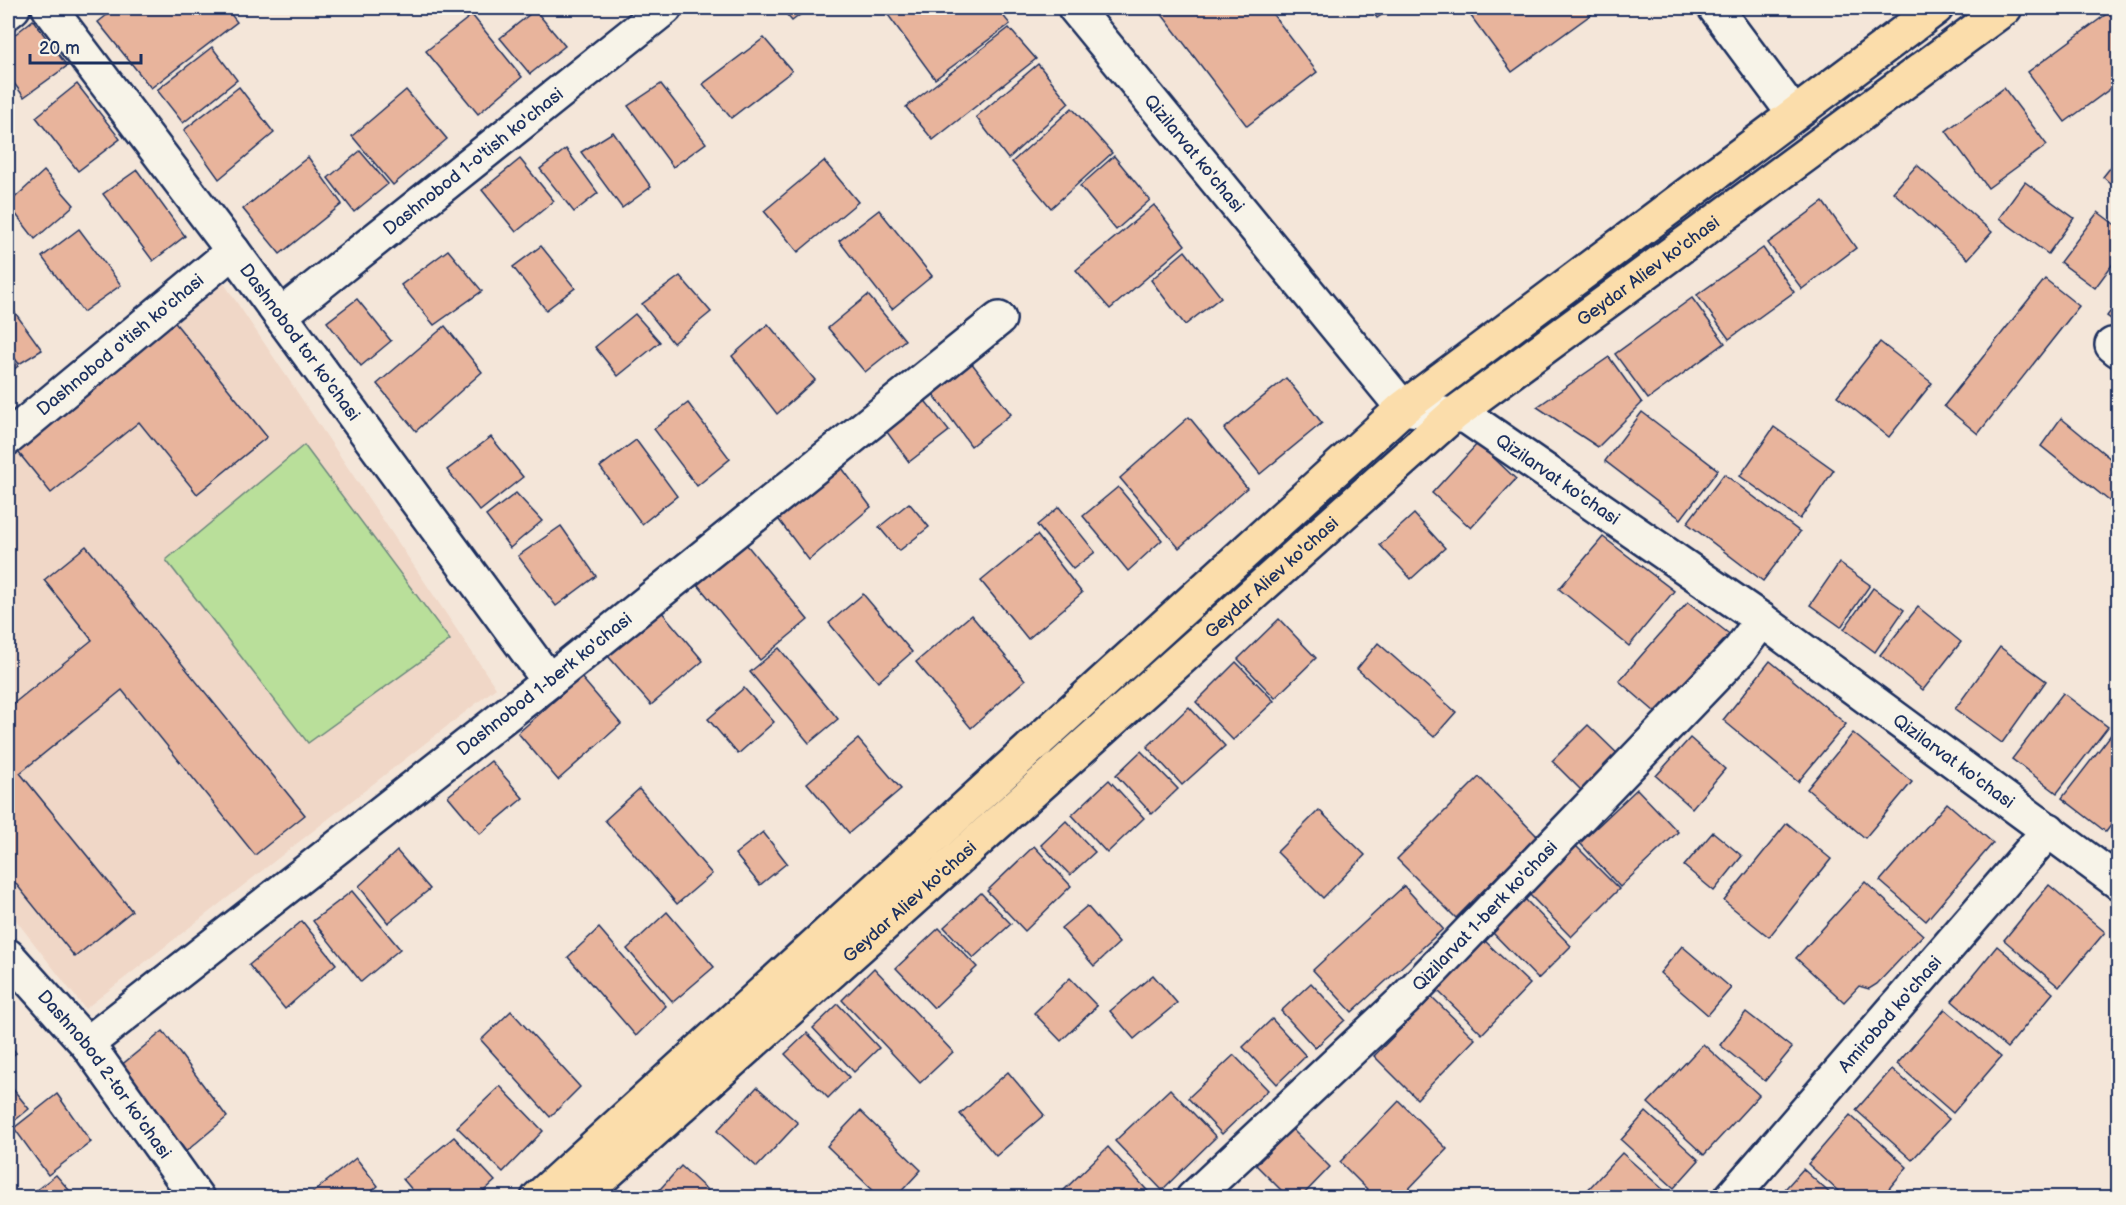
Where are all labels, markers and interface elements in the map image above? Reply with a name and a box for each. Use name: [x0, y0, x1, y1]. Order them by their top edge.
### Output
scale bar: [30, 27, 141, 65]
text: 20 m: [39, 38, 80, 59]
street label: Dashnobod 1-o'tish ko'chasi: [379, 84, 568, 240]
street label: Qizilarvat ko'chasi: [1139, 91, 1248, 217]
street label: Geydar Aliev ko'chasi: [1573, 212, 1724, 331]
street label: Dashnobod tor ko'chasi: [235, 260, 364, 425]
street label: Dashnobod o'tish ko'chasi: [33, 270, 208, 420]
street label: Qizilarvat ko'chasi: [1491, 430, 1623, 530]
street label: Geydar Aliev ko'chasi: [1201, 513, 1343, 643]
street label: Dashnobod 1-berk ko'chasi: [453, 608, 636, 760]
street label: Qizilarvat ko'chasi: [1888, 710, 2018, 813]
street label: Geydar Aliev ko'chasi: [839, 837, 981, 967]
street label: Qizilarvat 1-berk ko'chasi: [1408, 837, 1562, 996]
street label: Amirobod ko'chasi: [1834, 952, 1946, 1077]
street label: Dashnobod 2-tor ko'chasi: [33, 986, 175, 1163]

